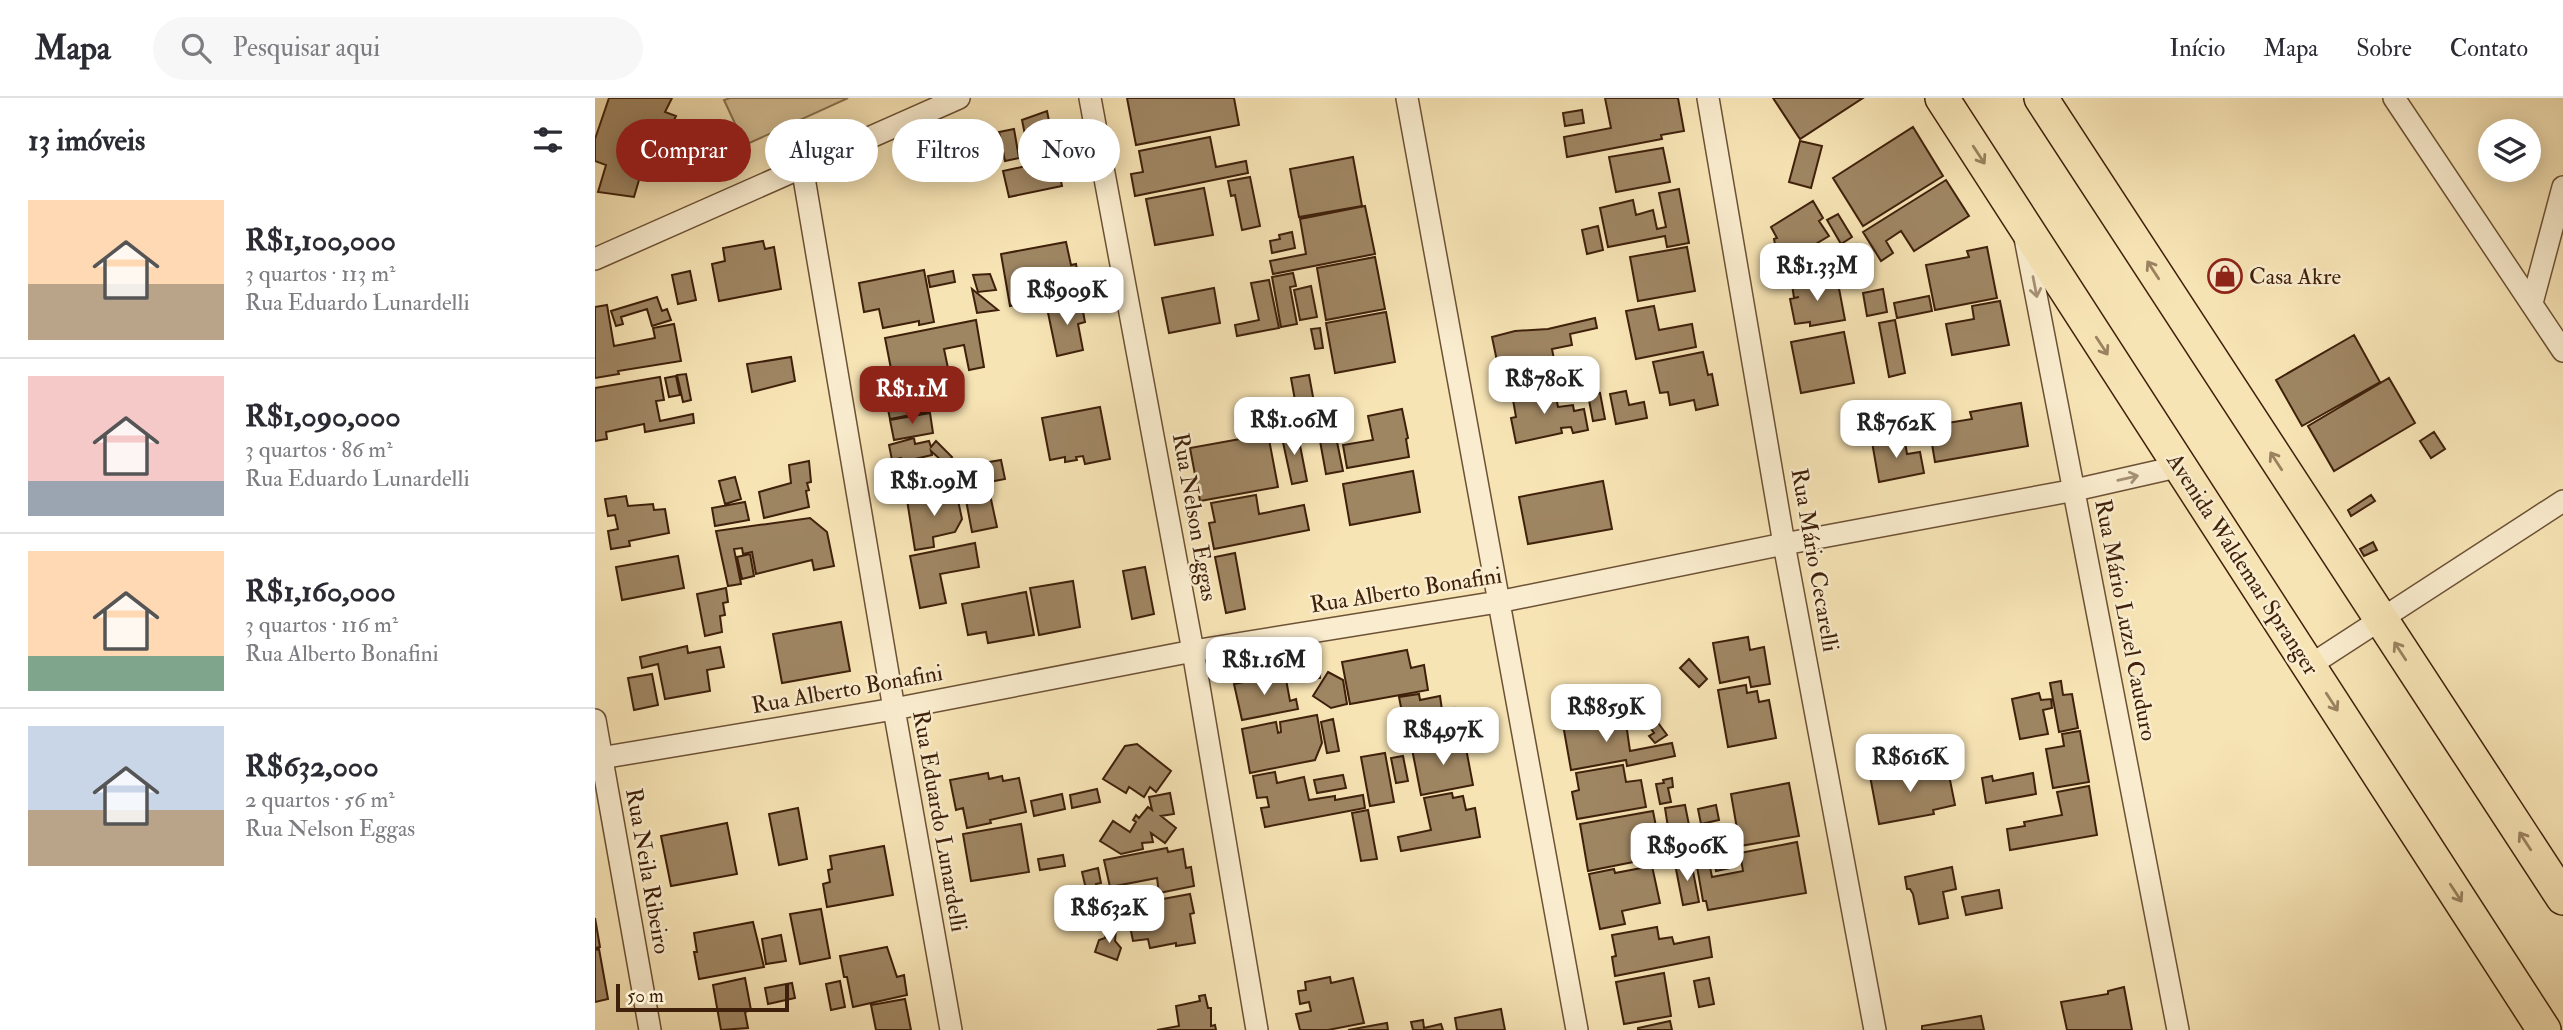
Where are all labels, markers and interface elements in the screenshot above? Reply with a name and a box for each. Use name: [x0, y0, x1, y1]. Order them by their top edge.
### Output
search box: [153, 17, 643, 80]
text: Mapa: [35, 28, 111, 69]
icon: search: [177, 29, 215, 67]
text: Pesquisar aqui: [233, 32, 380, 64]
text: Início: [2169, 33, 2225, 64]
text: Mapa: [2263, 33, 2318, 64]
text: Sobre: [2356, 33, 2412, 64]
text: Contato: [2450, 33, 2528, 64]
chip: Comprar: [616, 119, 751, 182]
chip: Alugar: [765, 119, 878, 182]
chip: Filtros: [892, 119, 1004, 182]
chip: Novo: [1018, 119, 1120, 182]
map controls: [2478, 119, 2541, 182]
button: layers: [2478, 119, 2541, 182]
icon: filters: [529, 121, 567, 159]
text: 13 imóveis: [28, 122, 145, 159]
one-way arrow: [1972, 145, 1986, 164]
text: R$1,100,000: [245, 222, 396, 259]
icon: home: [84, 228, 168, 312]
pin: R$1.33M: [1752, 244, 1882, 303]
text: R$1.33M: [1776, 251, 1858, 280]
shop icon: Casa Akre: [2206, 257, 2244, 295]
text: 3 quartos · 113 m²: [245, 259, 396, 288]
one-way arrow: [2145, 261, 2160, 280]
place label: Casa Akre: [2249, 262, 2342, 291]
pin: R$909K: [1010, 268, 1124, 327]
text: R$909K: [1027, 275, 1107, 304]
one-way arrow: [2029, 275, 2042, 298]
text: Rua Eduardo Lunardelli: [245, 288, 470, 317]
one-way arrow: [2095, 336, 2109, 356]
pin: R$780K: [1487, 356, 1601, 416]
text: R$780K: [1505, 364, 1583, 393]
pin: R$1.1M: [855, 366, 969, 426]
text: R$1.1M: [876, 374, 948, 403]
text: R$1,090,000: [245, 398, 401, 435]
pin: R$1.06M: [1229, 398, 1359, 457]
pin: R$762K: [1839, 400, 1953, 460]
icon: home: [84, 404, 168, 488]
text: R$1.06M: [1250, 405, 1338, 434]
text: R$762K: [1856, 408, 1936, 437]
street label: Rua Nelson Eggas: [1166, 431, 1224, 603]
text: 3 quartos · 86 m²: [245, 435, 393, 464]
street label: Avenida Waldemar Spranger: [2159, 447, 2326, 681]
one-way arrow: [2269, 451, 2283, 471]
pin: R$1.09M: [869, 458, 999, 518]
text: Rua Eduardo Lunardelli: [245, 464, 470, 493]
text: R$1.09M: [890, 466, 978, 495]
street label: Rua Mário Cecarelli: [1785, 466, 1845, 654]
one-way arrow: [2116, 471, 2139, 484]
street label: Rua Mário Luzel Cauduro: [2088, 497, 2164, 743]
street label: Rua Alberto Bonafini: [1308, 561, 1504, 619]
text: R$1,160,000: [245, 573, 396, 610]
icon: home: [84, 579, 168, 663]
text: 3 quartos · 116 m²: [245, 610, 398, 639]
pin: R$1.16M: [1199, 638, 1329, 697]
text: Rua Alberto Bonafini: [245, 639, 439, 668]
one-way arrow: [2393, 642, 2407, 662]
text: R$1.16M: [1222, 645, 1306, 674]
street label: Rua Alberto Bonafini: [749, 658, 945, 720]
pin: R$859K: [1549, 684, 1663, 744]
text: R$859K: [1567, 692, 1645, 721]
one-way arrow: [2325, 692, 2339, 711]
street label: Rua Eduardo Lunardelli: [906, 708, 974, 934]
pin: R$497K: [1386, 708, 1500, 767]
text: R$497K: [1403, 715, 1483, 744]
pin: R$616K: [1853, 734, 1967, 794]
text: R$616K: [1872, 742, 1948, 771]
text: R$632,000: [245, 748, 379, 785]
icon: home: [84, 754, 168, 838]
text: 2 quartos · 56 m²: [245, 785, 395, 814]
street label: Rua Neila Ribeiro: [619, 786, 677, 956]
text: Rua Nelson Eggas: [245, 814, 415, 843]
pin: R$906K: [1630, 824, 1744, 883]
text: R$906K: [1647, 831, 1727, 860]
one-way arrow: [2518, 832, 2532, 852]
one-way arrow: [2448, 883, 2463, 902]
pin: R$632K: [1052, 886, 1166, 945]
text: R$632K: [1070, 893, 1148, 922]
scale bar: [616, 981, 789, 1013]
text: 50 m: [627, 984, 664, 1008]

